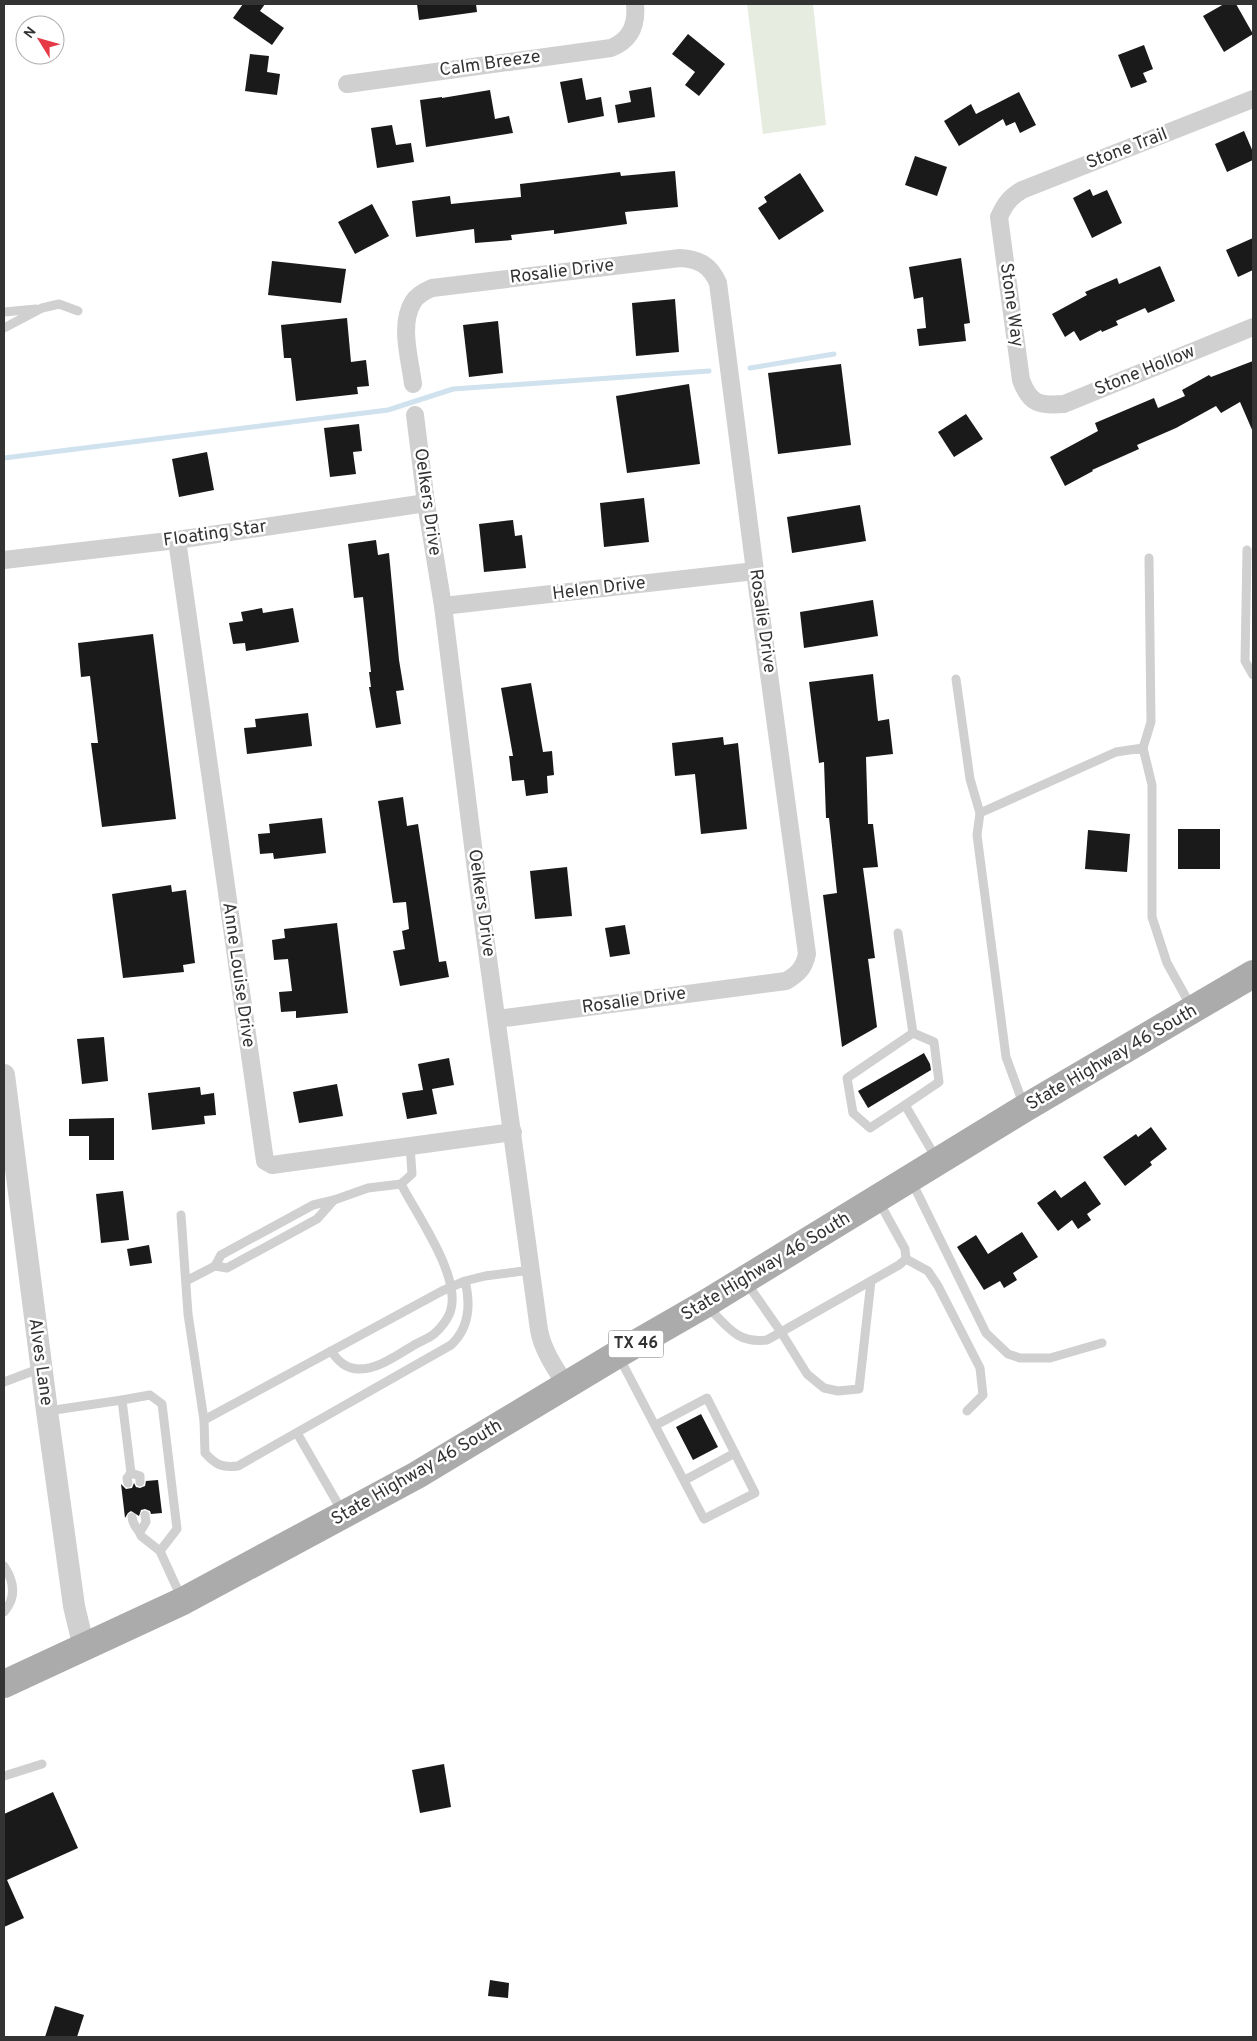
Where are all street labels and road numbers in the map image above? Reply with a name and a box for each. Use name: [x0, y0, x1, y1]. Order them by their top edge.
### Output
street label: Calm Breeze: [438, 46, 542, 82]
street label: Stone Trail: [1083, 123, 1171, 175]
street label: Rosalie Drive: [509, 254, 615, 290]
street label: Stone Way: [994, 261, 1028, 349]
street label: Stone Hollow: [1091, 340, 1199, 402]
street label: Oelkers Drive: [408, 447, 446, 557]
street label: Floating Star: [162, 515, 268, 553]
street label: Rosalie Drive: [743, 567, 781, 675]
street label: Helen Drive: [551, 572, 647, 606]
street label: Oelkers Drive: [462, 848, 500, 958]
street label: Anne Louise Drive: [216, 901, 260, 1049]
street label: Rosalie Drive: [580, 982, 688, 1020]
street label: State Highway 46 South: [1022, 1000, 1202, 1116]
street label: State Highway 46 South: [677, 1207, 855, 1327]
street label: Alves Lane: [22, 1317, 58, 1407]
road number: TX 46: [608, 1330, 664, 1358]
street label: State Highway 46 South: [327, 1415, 507, 1531]

